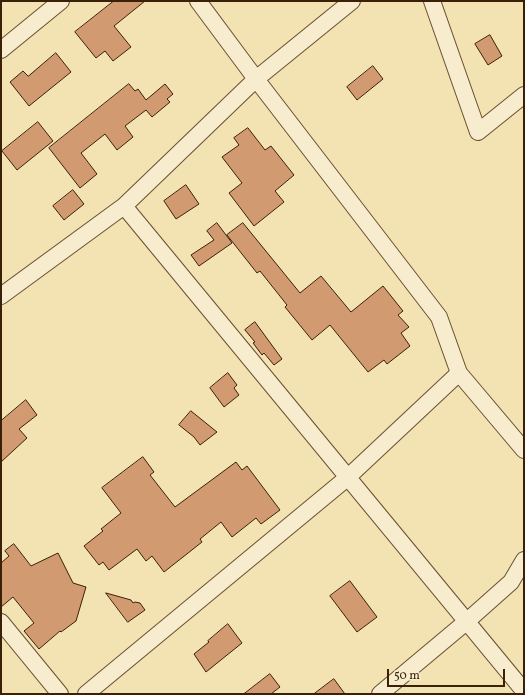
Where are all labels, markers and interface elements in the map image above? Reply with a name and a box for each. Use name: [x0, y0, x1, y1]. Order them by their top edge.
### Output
scale bar: [389, 661, 507, 687]
text: 50 m: [394, 668, 420, 684]

